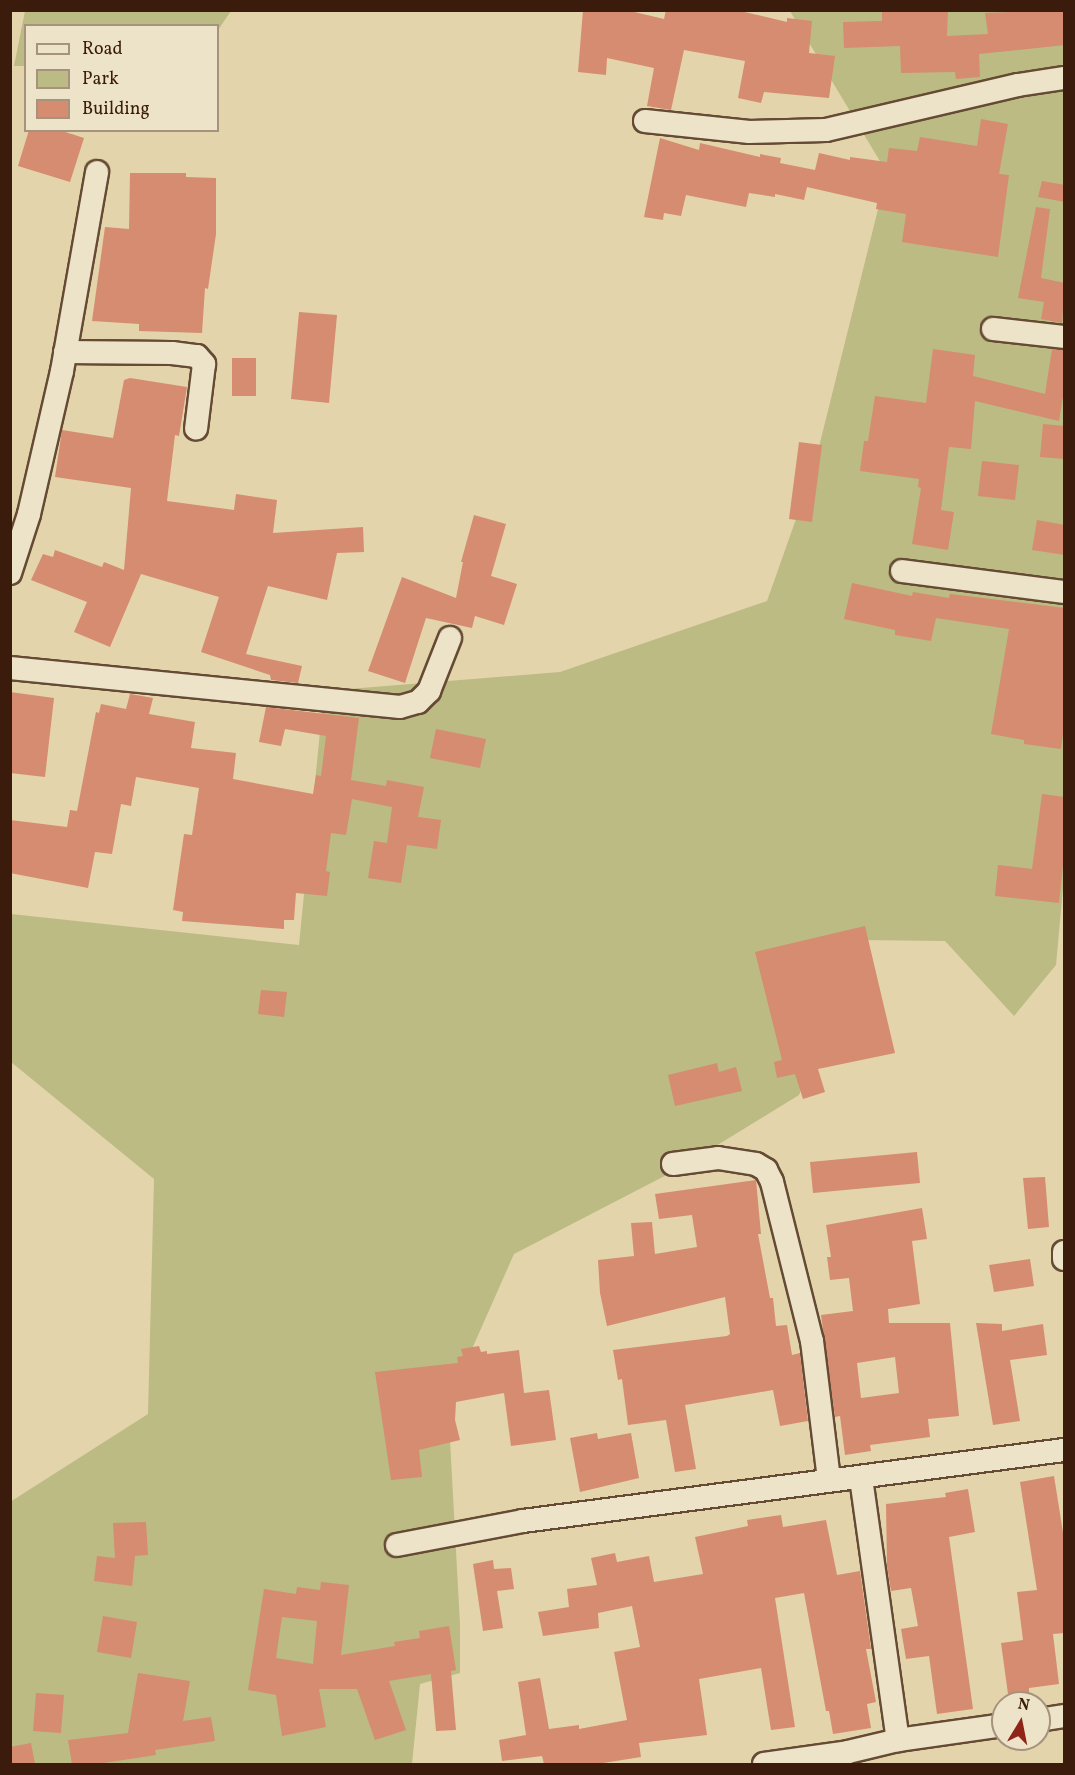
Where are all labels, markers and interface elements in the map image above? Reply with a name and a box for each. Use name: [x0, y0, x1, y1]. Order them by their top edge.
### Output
legend: [24, 24, 219, 132]
text: Road: [82, 37, 123, 62]
text: Park: [82, 67, 119, 92]
text: Building: [82, 97, 150, 122]
north arrow: [991, 1691, 1051, 1751]
text: N: [1016, 1693, 1031, 1717]

